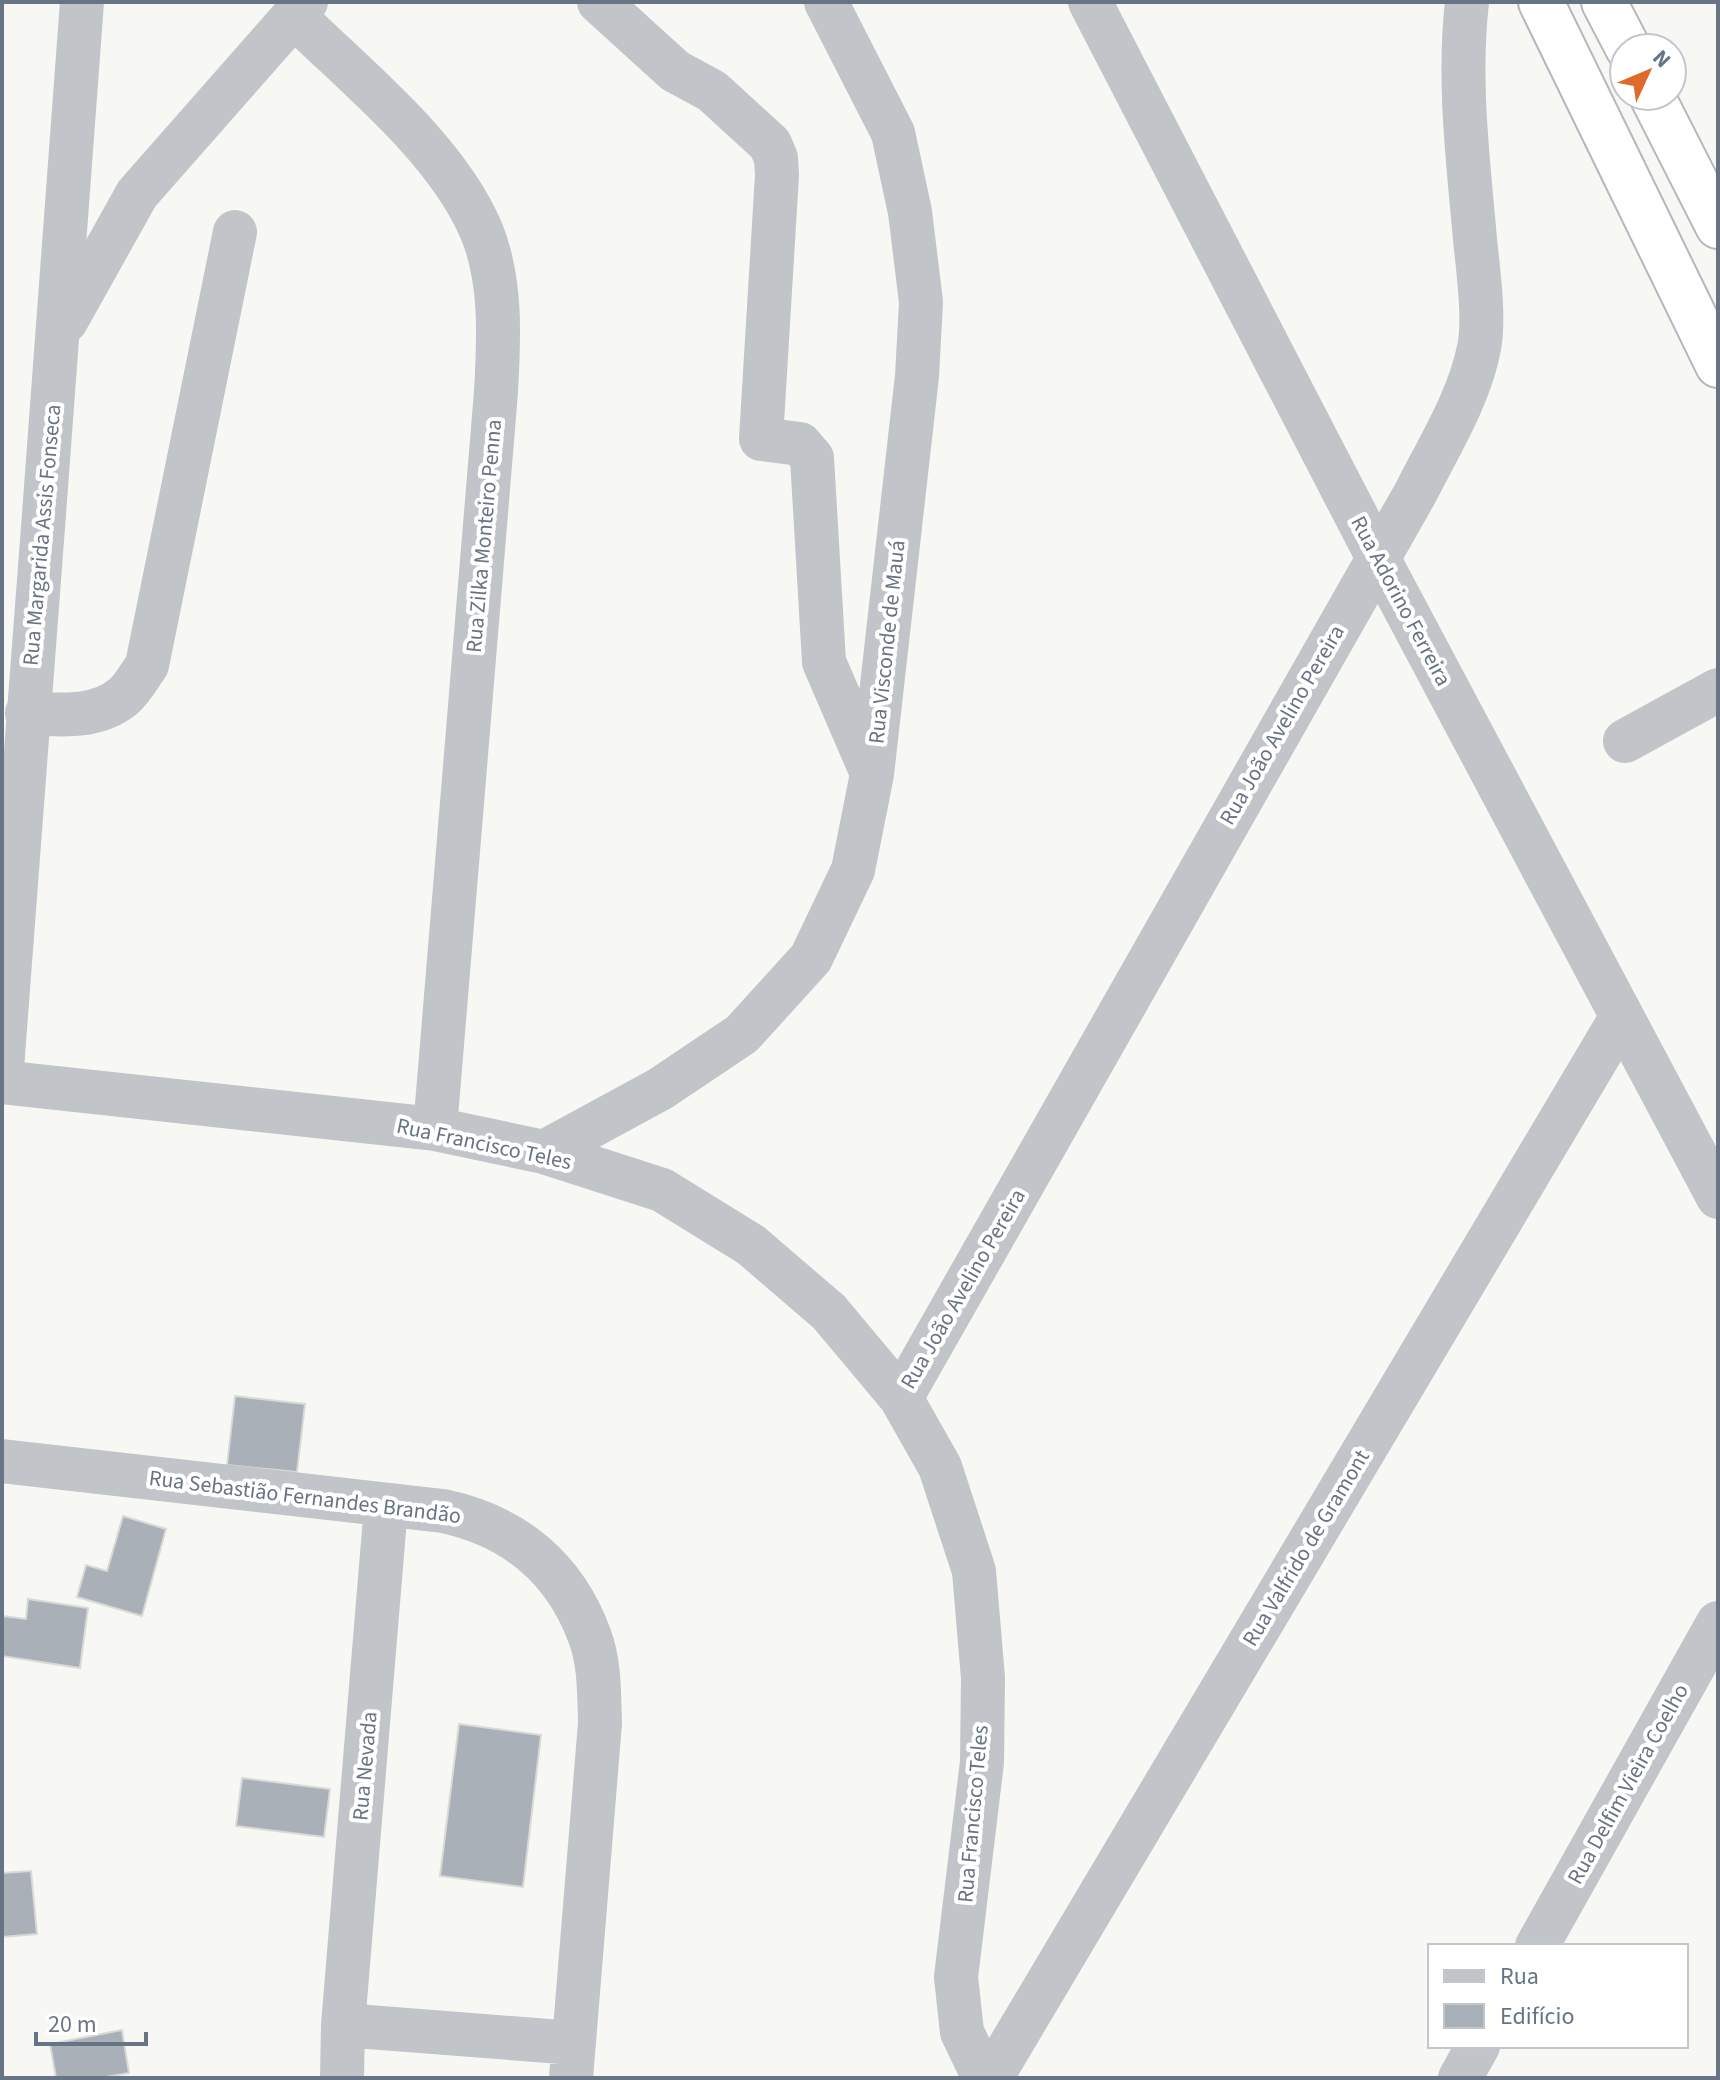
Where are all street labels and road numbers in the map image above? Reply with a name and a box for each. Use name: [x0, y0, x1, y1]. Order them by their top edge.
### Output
street label: Rua Margarida Assis Fonseca: [15, 403, 69, 667]
street label: Rua Zilka Monteiro Penna: [458, 418, 510, 654]
street label: Rua Adorino Ferreira: [1343, 510, 1459, 692]
street label: Rua Visconde de Mauá: [860, 539, 914, 745]
street label: Rua João Avelino Pereira: [1211, 619, 1353, 831]
street label: Rua Francisco Teles: [394, 1110, 574, 1178]
street label: Rua João Avelino Pereira: [892, 1183, 1034, 1395]
street label: Rua Valfrido de Gramont: [1234, 1443, 1378, 1652]
street label: Rua Sebastião Fernandes Brandão: [147, 1462, 463, 1532]
street label: Rua Delfim Vieira Coelho: [1559, 1678, 1697, 1890]
street label: Rua Nevada: [344, 1710, 386, 1822]
street label: Rua Francisco Teles: [949, 1724, 997, 1904]

